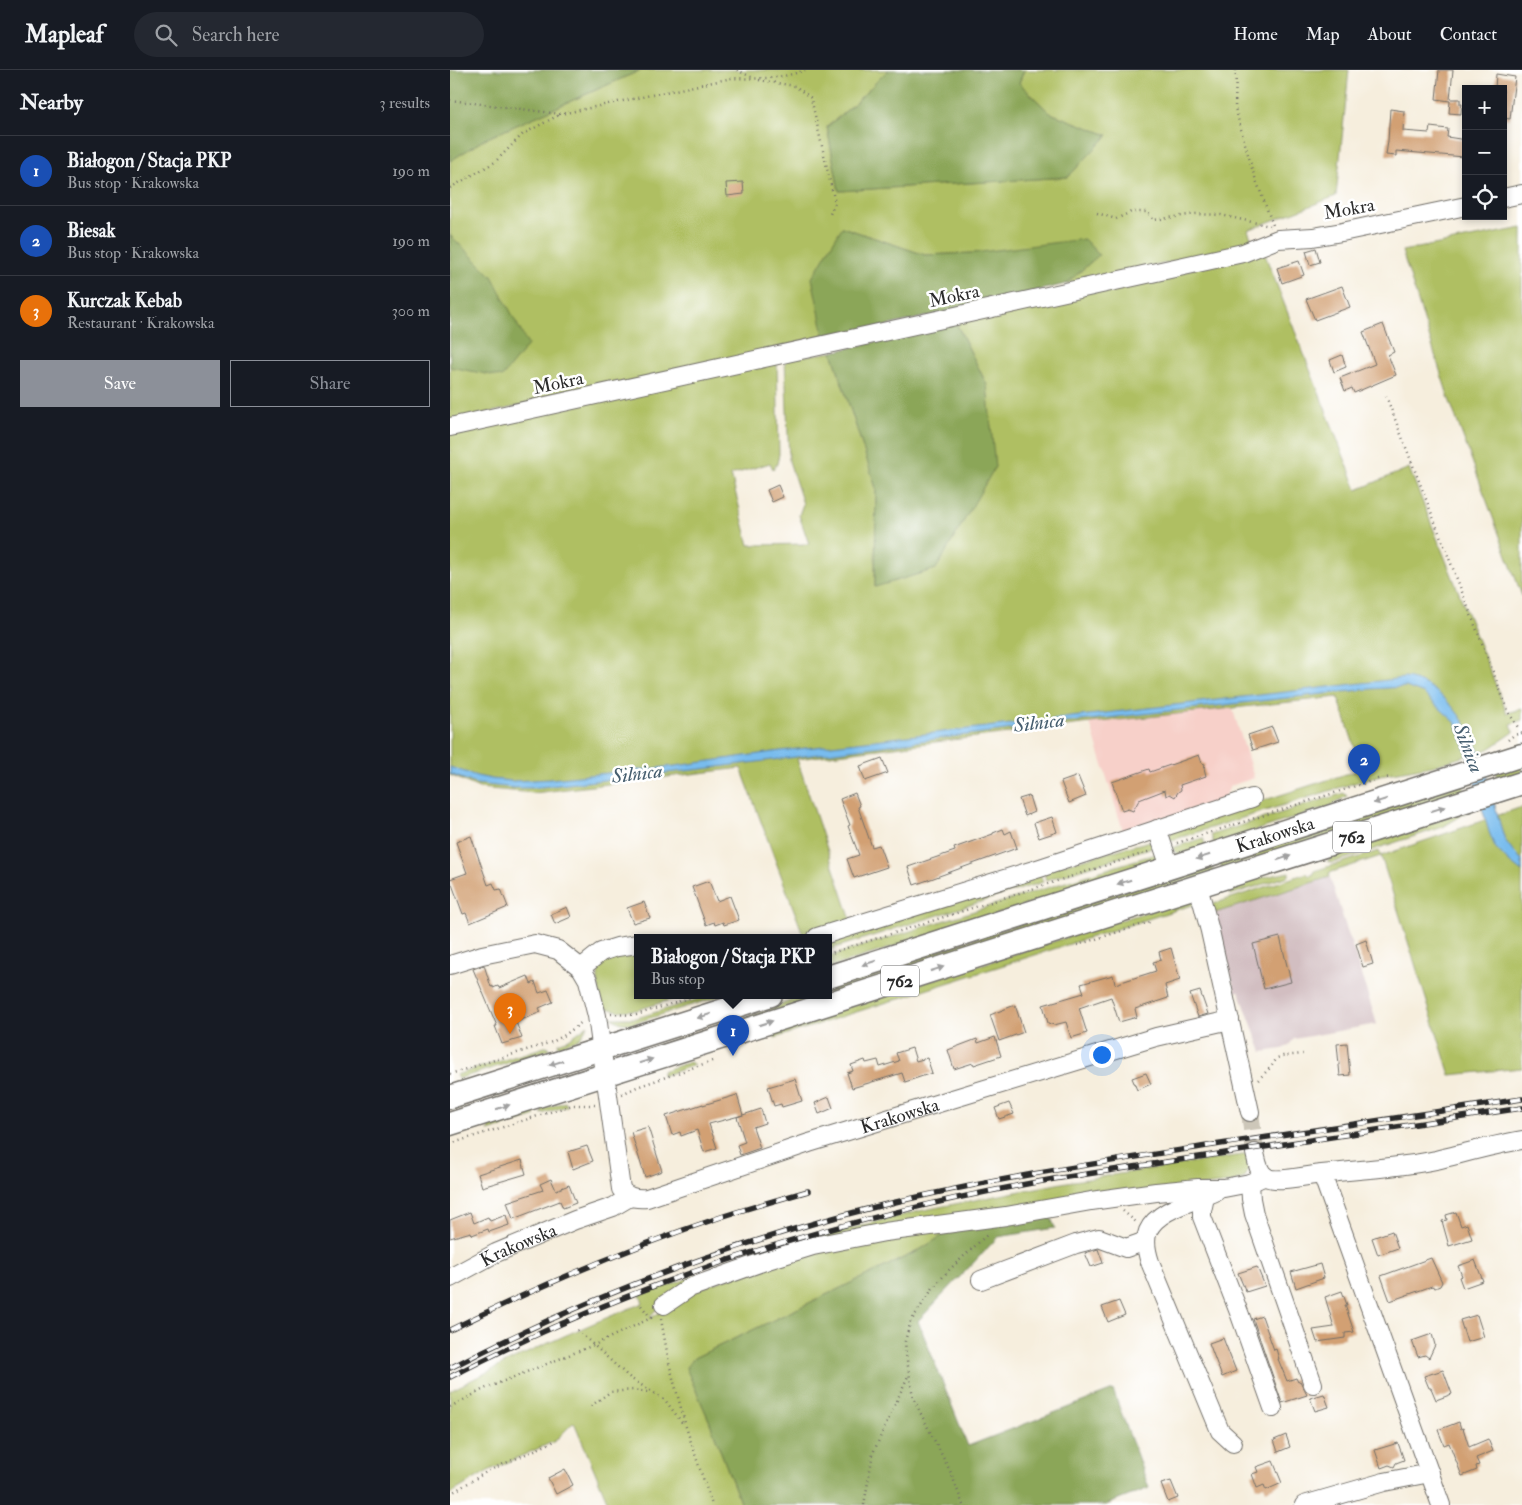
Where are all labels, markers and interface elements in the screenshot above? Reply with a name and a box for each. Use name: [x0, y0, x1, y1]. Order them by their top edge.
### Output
search box: [134, 12, 484, 57]
text: Mapleaf: [25, 19, 104, 50]
icon: search: [152, 21, 180, 49]
text: Search here: [192, 23, 279, 47]
text: Home: [1233, 23, 1278, 46]
text: Map: [1306, 23, 1340, 46]
text: About: [1368, 23, 1412, 46]
text: Contact: [1440, 23, 1497, 46]
map controls: [1462, 85, 1507, 220]
button: +: [1462, 85, 1507, 130]
text: Nearby: [20, 89, 83, 116]
text: 3 results: [379, 93, 430, 113]
button: −: [1462, 130, 1507, 175]
text: Białogon / Stacja PKP: [67, 149, 231, 173]
text: 1: [33, 161, 39, 181]
text: 190 m: [392, 161, 430, 181]
text: Bus stop · Krakowska: [67, 173, 199, 193]
button: locate: [1462, 175, 1507, 220]
street label: Mokra: [1322, 193, 1377, 225]
text: Biesak: [67, 219, 116, 243]
text: 2: [32, 231, 40, 251]
text: 190 m: [392, 231, 430, 251]
text: Bus stop · Krakowska: [67, 243, 199, 263]
street label: Mokra: [927, 279, 982, 313]
text: Kurczak Kebab: [67, 289, 182, 313]
text: 3: [33, 301, 39, 321]
text: 300 m: [392, 301, 430, 321]
text: Restaurant · Krakowska: [67, 313, 214, 333]
button: Save: [20, 360, 220, 407]
button: Share: [230, 360, 430, 407]
street label: Mokra: [531, 366, 586, 400]
water label: Silnica: [1011, 707, 1066, 738]
water label: Silnica: [1447, 719, 1489, 776]
pin: 2: [1348, 744, 1380, 785]
water label: Silnica: [609, 758, 664, 789]
one-way arrow: [1372, 797, 1387, 805]
one-way arrow: [1431, 805, 1446, 812]
street label: Krakowska: [1233, 811, 1317, 859]
road number: 762: [1333, 822, 1371, 852]
one-way arrow: [1196, 853, 1211, 861]
one-way arrow: [1276, 854, 1291, 862]
one-way arrow: [1116, 878, 1131, 886]
popup: [634, 934, 832, 999]
text: Białogon / Stacja PKP: [651, 945, 815, 969]
one-way arrow: [862, 960, 877, 968]
one-way arrow: [930, 964, 945, 972]
road number: 762: [881, 966, 919, 996]
text: Bus stop: [651, 969, 705, 989]
pin: 3: [494, 993, 526, 1034]
one-way arrow: [696, 1013, 711, 1021]
pin: 1: [717, 1015, 749, 1056]
one-way arrow: [758, 1019, 773, 1027]
your location: [1089, 1042, 1115, 1068]
one-way arrow: [638, 1057, 653, 1065]
one-way arrow: [548, 1060, 563, 1068]
street label: Krakowska: [858, 1093, 942, 1139]
one-way arrow: [495, 1103, 510, 1110]
street label: Krakowska: [476, 1218, 560, 1272]

